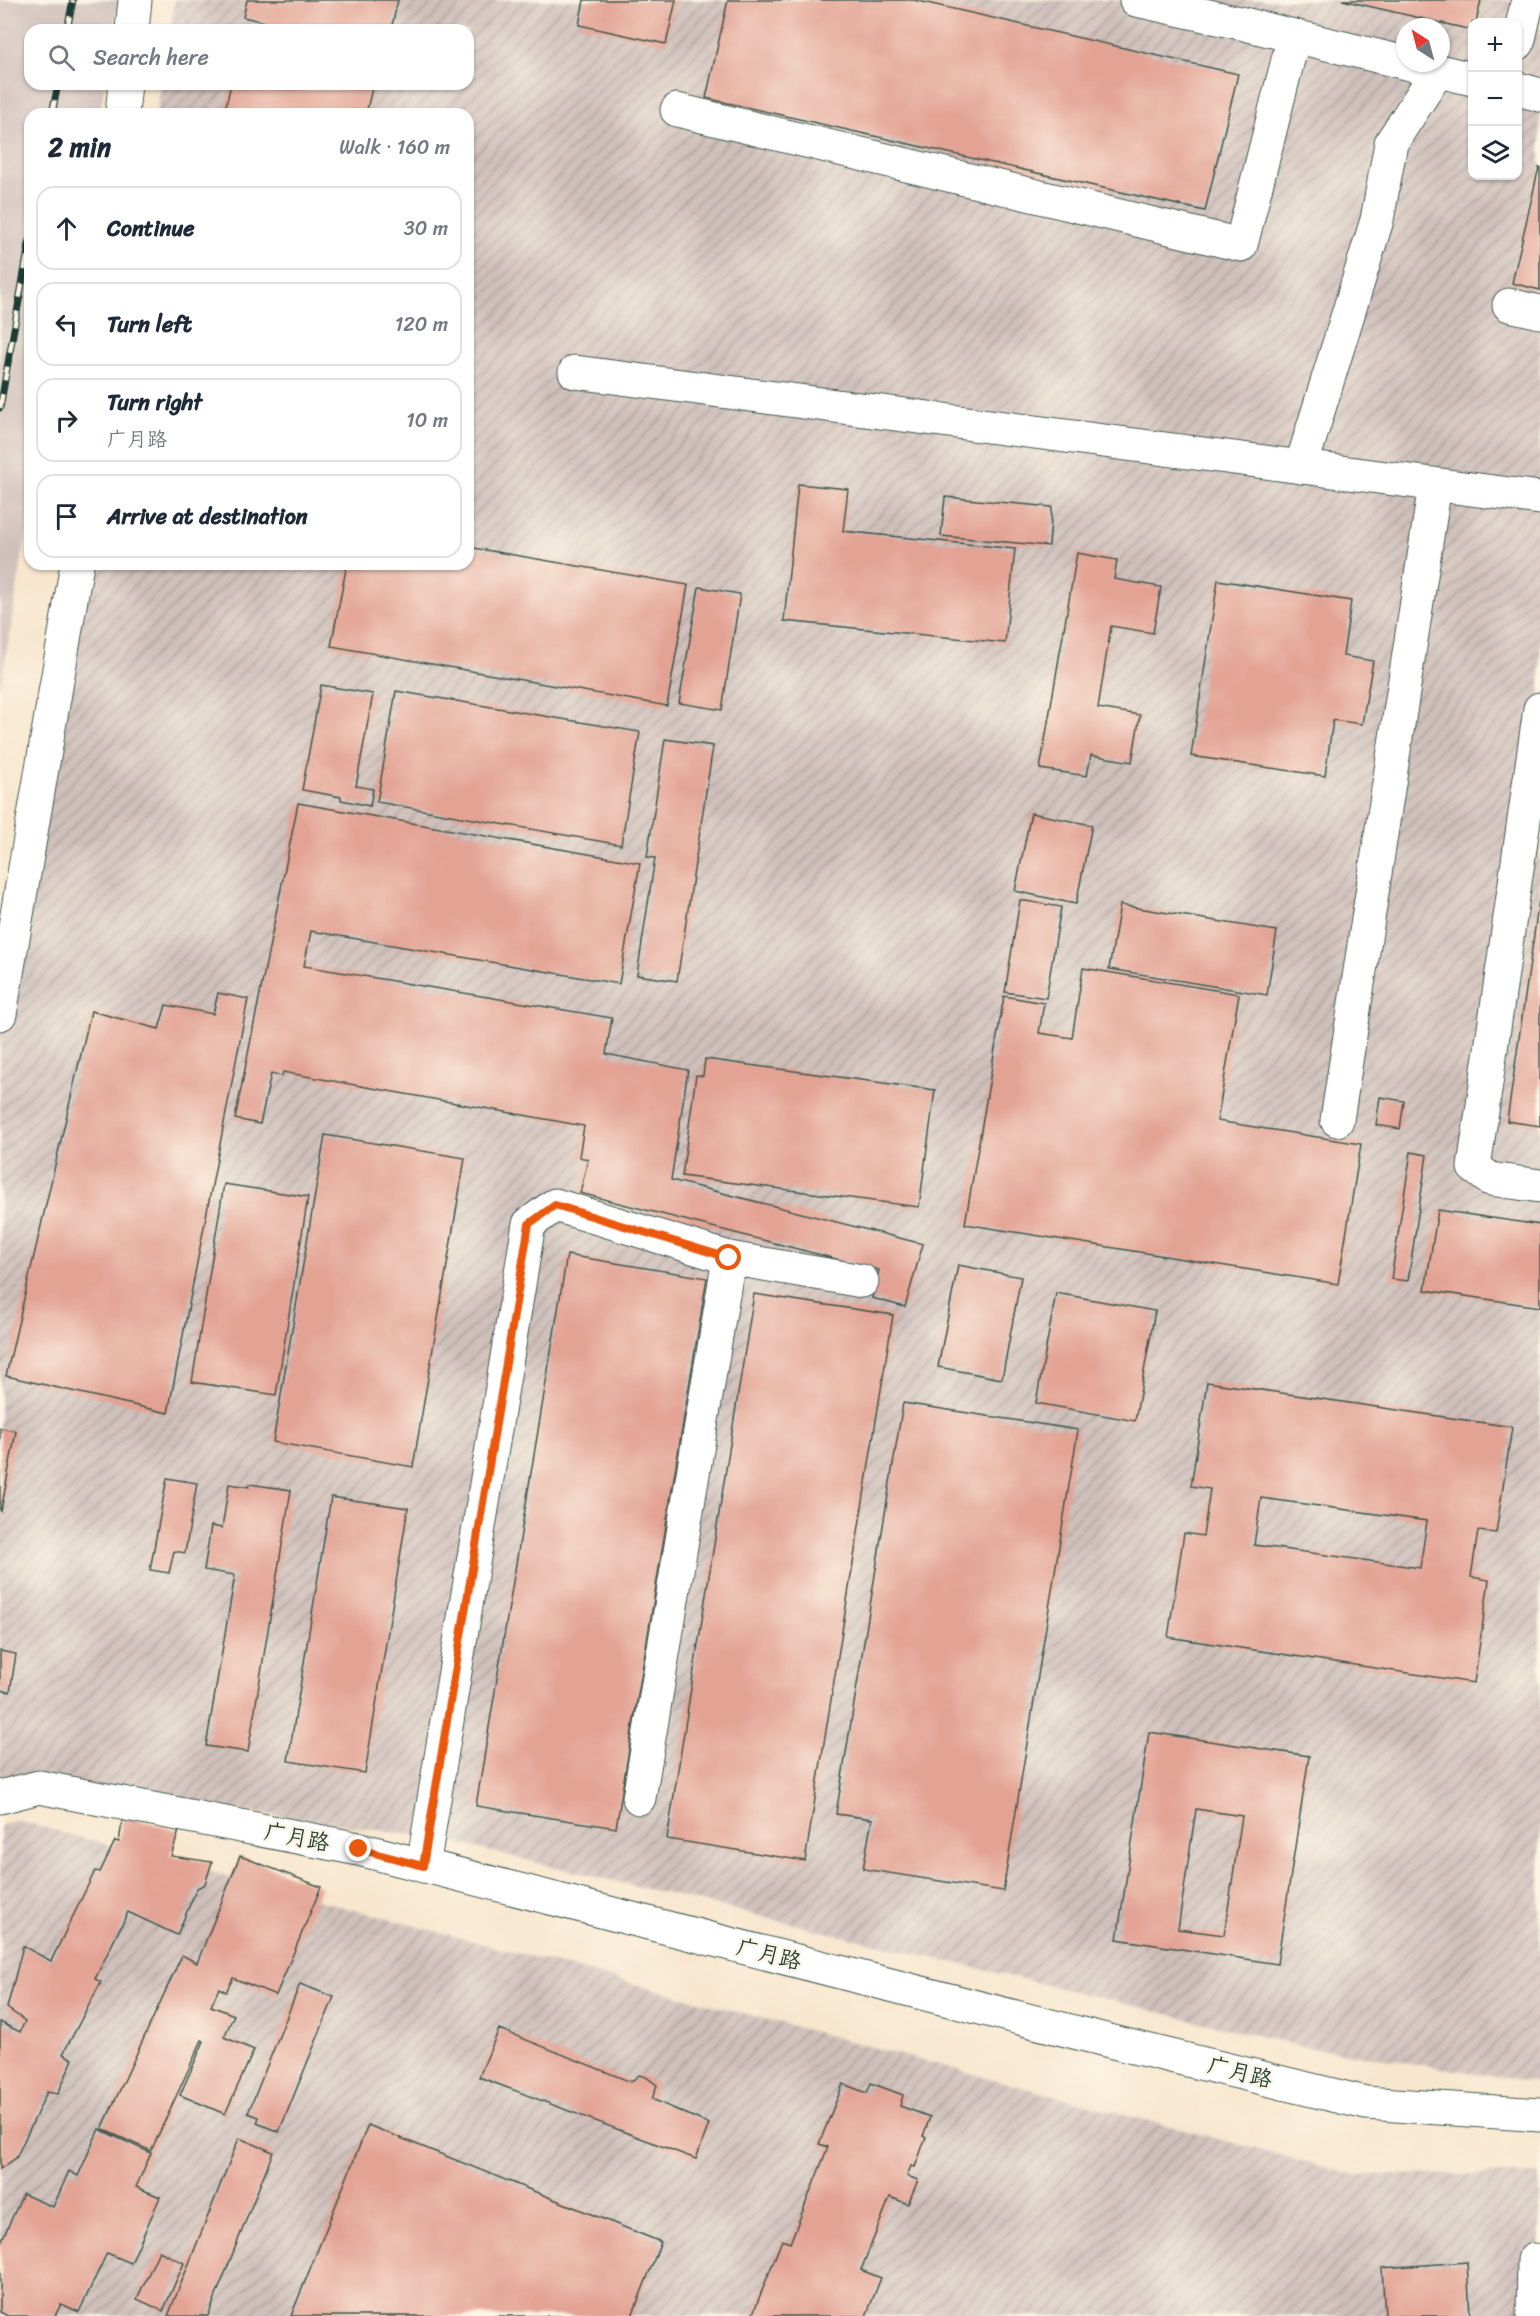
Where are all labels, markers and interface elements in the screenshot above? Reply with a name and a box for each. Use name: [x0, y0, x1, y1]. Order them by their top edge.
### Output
north arrow: [1396, 18, 1450, 72]
map controls: [1468, 18, 1522, 180]
button: +: [1468, 18, 1522, 72]
search box: [24, 24, 474, 90]
text: Search here: [93, 38, 209, 77]
icon: search: [45, 41, 78, 74]
button: −: [1468, 72, 1522, 126]
text: 2 min: [48, 124, 111, 170]
button: layers: [1468, 126, 1522, 180]
text: Walk · 160 m: [339, 130, 450, 165]
text: Continue: [107, 209, 195, 248]
text: 30 m: [404, 211, 448, 246]
icon: ahead: [50, 212, 83, 245]
text: Turn left: [107, 305, 192, 344]
text: 120 m: [395, 307, 448, 342]
icon: left: [50, 308, 83, 341]
text: Turn right: [107, 383, 202, 422]
text: 10 m: [406, 403, 448, 438]
icon: right: [50, 404, 83, 437]
text: 广月路: [107, 422, 167, 457]
text: Arrive at destination: [107, 497, 308, 536]
icon: arrive: [50, 500, 83, 533]
route start: [715, 1244, 741, 1270]
street label: 广月路: [261, 1812, 333, 1862]
route end: [345, 1835, 371, 1861]
street label: 广月路: [732, 1927, 806, 1981]
street label: 广月路: [1203, 2045, 1277, 2099]

